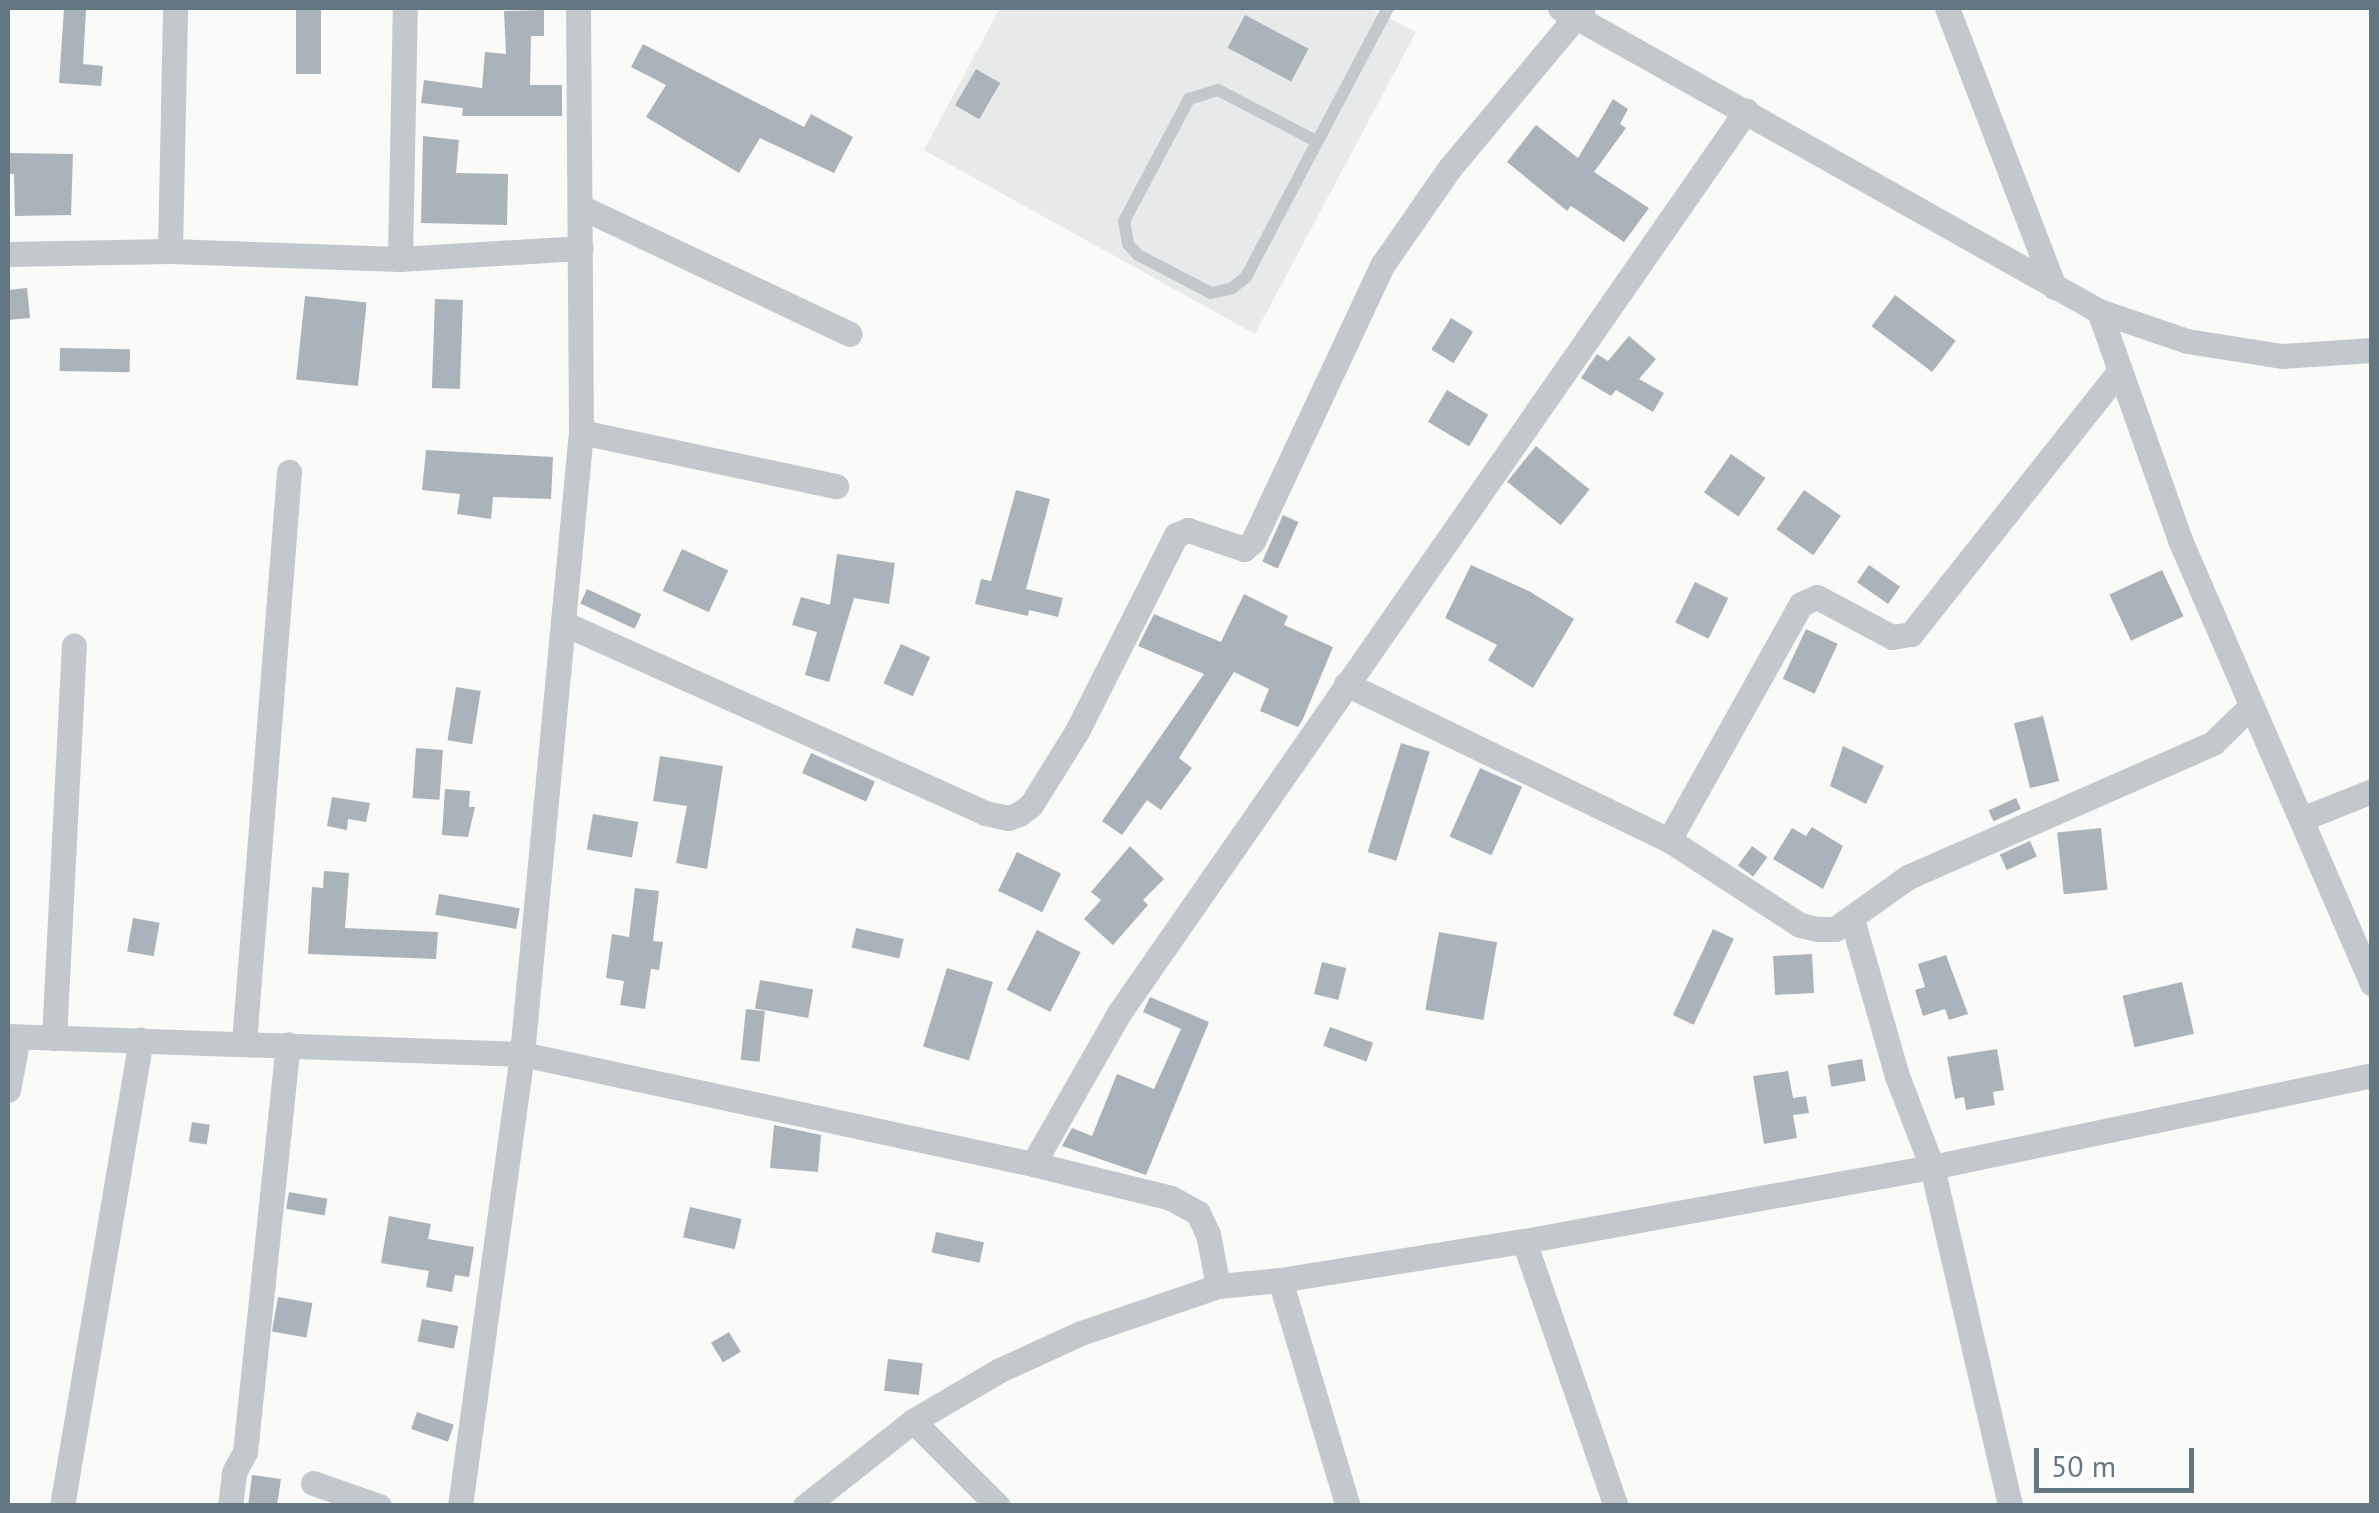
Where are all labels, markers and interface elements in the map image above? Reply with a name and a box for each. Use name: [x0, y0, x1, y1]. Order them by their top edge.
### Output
scale bar: [2039, 1428, 2199, 1490]
text: 50 m: [2051, 1446, 2116, 1485]

